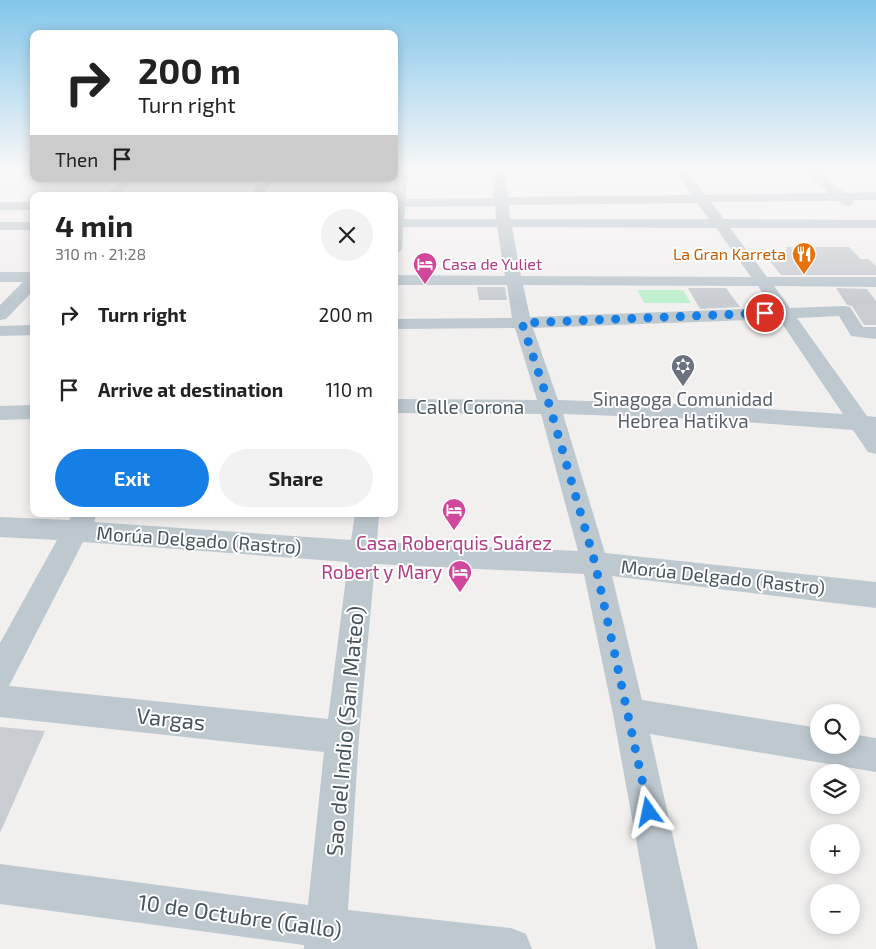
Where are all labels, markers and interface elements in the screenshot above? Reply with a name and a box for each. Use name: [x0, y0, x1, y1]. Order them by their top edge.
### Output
text: 200 m: [138, 49, 241, 91]
icon: right: [55, 50, 120, 115]
text: Turn right: [138, 91, 236, 117]
icon: arrive: [108, 145, 136, 173]
text: Then: [55, 148, 98, 171]
text: 4 min: [55, 207, 133, 243]
button: close: [321, 209, 373, 261]
restaurant icon: La Gran Karreta: [791, 241, 817, 275]
text: 310 m · 21:28: [55, 244, 146, 263]
place label: La Gran Karreta: [673, 244, 786, 263]
hotel icon: Casa de Yuliet: [412, 251, 438, 285]
place label: Casa de Yuliet: [442, 254, 542, 273]
pin: [744, 292, 786, 334]
icon: arrive: [751, 299, 779, 327]
icon: right: [55, 301, 83, 329]
text: Turn right: [98, 303, 186, 326]
text: 200 m: [319, 303, 373, 326]
synagogue icon: Sinagoga Comunidad Hebrea Hatikva: [670, 353, 696, 387]
icon: arrive: [55, 376, 83, 404]
text: Arrive at destination: [98, 378, 283, 401]
text: 110 m: [326, 378, 373, 401]
place label: Sinagoga Comunidad Hebrea Hatikva: [593, 387, 773, 432]
street label: Calle Corona: [416, 395, 524, 418]
button: Exit: [55, 449, 209, 507]
button: Share: [219, 449, 373, 507]
hotel icon: Casa Roberquis Suárez: [441, 497, 467, 531]
street label: Morúa Delgado (Rastro): [96, 521, 302, 558]
place label: Casa Roberquis Suárez: [356, 531, 552, 554]
street label: Morúa Delgado (Rastro): [620, 554, 826, 599]
hotel icon: Robert y Mary: [447, 559, 473, 593]
place label: Robert y Mary: [321, 560, 442, 583]
street label: Sao del Indio (San Mateo): [320, 605, 368, 857]
street label: Vargas: [135, 701, 207, 735]
map controls: [810, 704, 860, 934]
button: search: [810, 704, 860, 754]
button: layers: [810, 764, 860, 814]
position arrow: [622, 785, 674, 837]
button: +: [810, 824, 860, 874]
button: −: [810, 884, 860, 934]
street label: 10 de Octubre (Gallo): [137, 888, 344, 942]

